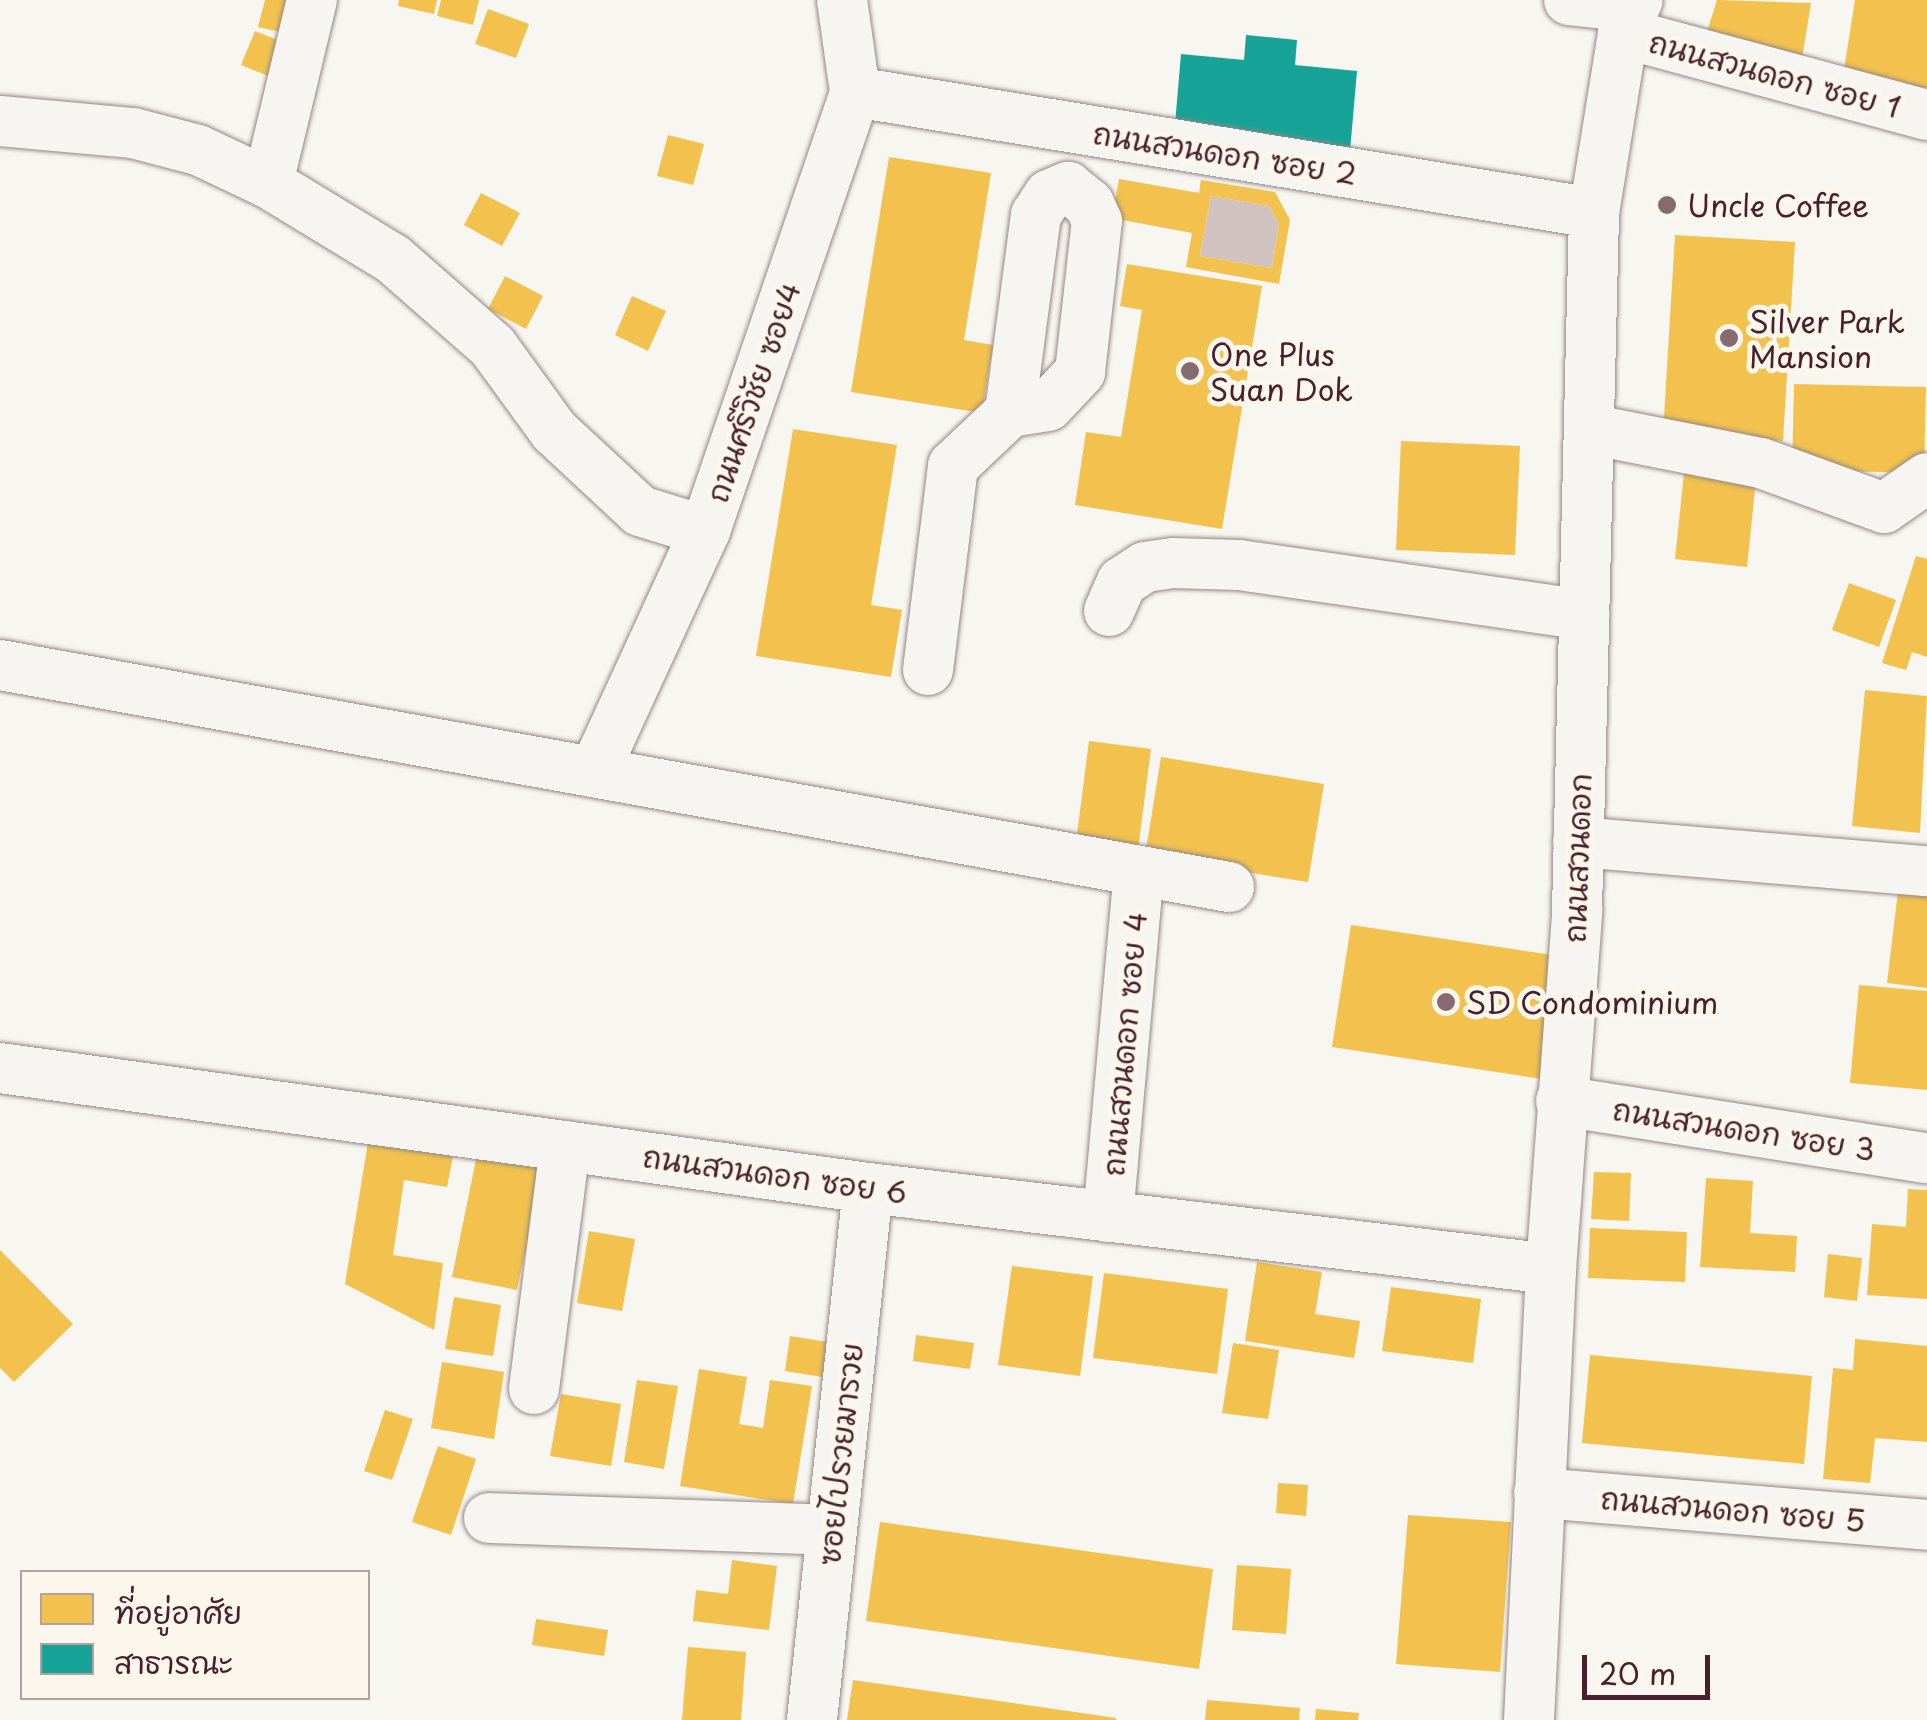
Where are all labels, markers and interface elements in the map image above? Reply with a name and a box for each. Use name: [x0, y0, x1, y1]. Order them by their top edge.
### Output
street label: ถนนสวนดอก ซอย 1: [1645, 23, 1905, 125]
street label: ถนนสวนดอก ซอย 2: [1091, 114, 1359, 192]
place label: Uncle Coffee: [1687, 187, 1874, 223]
marker: Uncle Coffee: [1656, 194, 1678, 216]
street label: ถนนศรีวิชัย ซอย4: [698, 277, 808, 507]
place label: Silver Park Mansion: [1749, 303, 1907, 374]
marker: Silver Park Mansion: [1718, 327, 1740, 349]
place label: One Plus Suan Dok: [1210, 336, 1352, 406]
marker: One Plus Suan Dok: [1179, 360, 1201, 382]
street label: ถนนสวนดอก: [1556, 773, 1598, 943]
street label: ถนนสวนดอก ซอย 4: [1095, 910, 1153, 1178]
place label: SD Condominium: [1466, 984, 1718, 1020]
marker: SD Condominium: [1435, 991, 1457, 1013]
street label: ถนนสวนดอก ซอย 3: [1610, 1090, 1878, 1168]
street label: ถนนสวนดอก ซอย 6: [641, 1138, 909, 1210]
street label: ซอยไปรวยมารวย: [810, 1341, 870, 1567]
street label: ถนนสวนดอก ซอย 5: [1600, 1480, 1866, 1538]
legend: [20, 1570, 370, 1700]
text: ที่อยู่อาศัย: [114, 1589, 242, 1634]
scale bar: [1587, 1635, 1714, 1697]
text: สาธารณะ: [114, 1639, 233, 1684]
text: 20 m: [1599, 1650, 1676, 1695]

